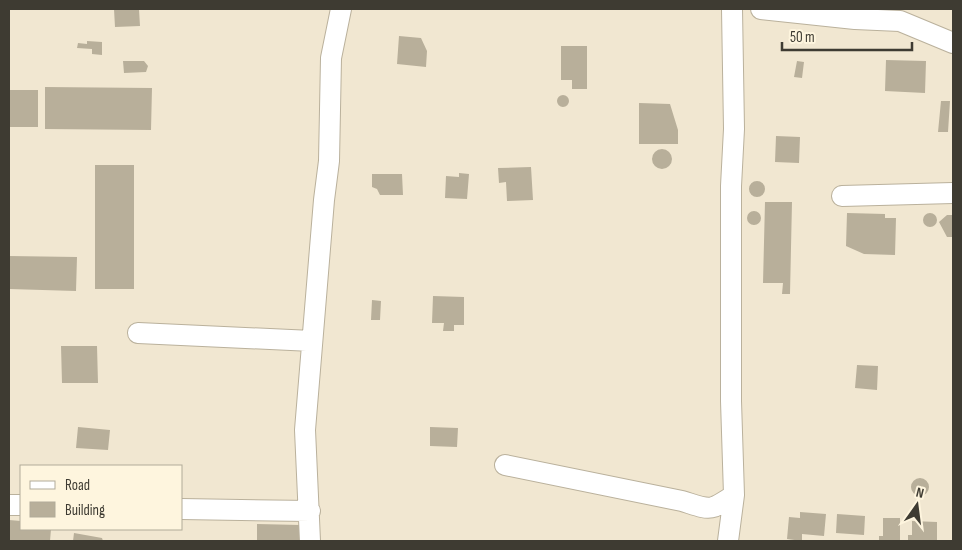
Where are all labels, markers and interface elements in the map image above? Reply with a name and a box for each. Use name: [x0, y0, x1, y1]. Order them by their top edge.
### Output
scale bar: [782, 20, 912, 52]
text: 50 m: [790, 28, 815, 47]
legend: [20, 465, 182, 530]
text: Road: [65, 476, 90, 495]
north arrow: [892, 480, 942, 530]
text: N: [914, 484, 926, 502]
text: Building: [65, 501, 105, 520]

